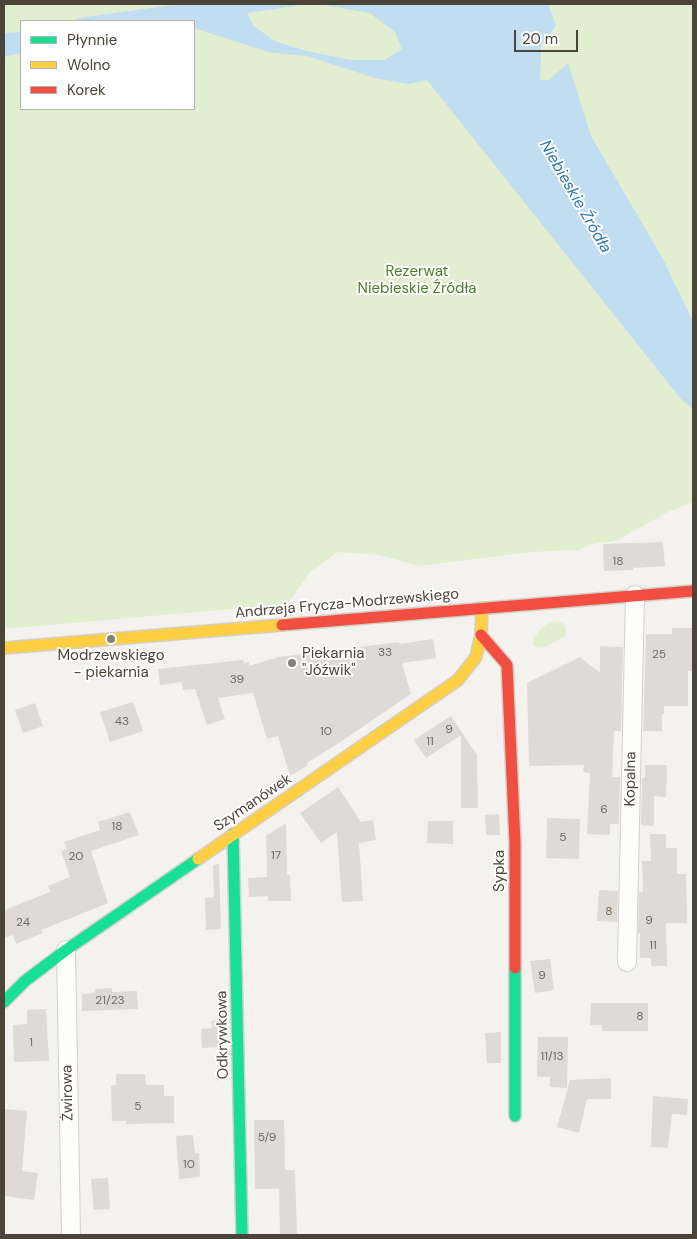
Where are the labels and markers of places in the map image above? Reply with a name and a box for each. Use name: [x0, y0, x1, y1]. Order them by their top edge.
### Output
marker: Modrzewskiego - piekarnia: [105, 633, 117, 645]
place label: Piekarnia "Jóźwik": [302, 645, 364, 680]
place label: Modrzewskiego - piekarnia: [57, 647, 165, 682]
marker: Piekarnia "Jóźwik": [286, 657, 298, 669]

